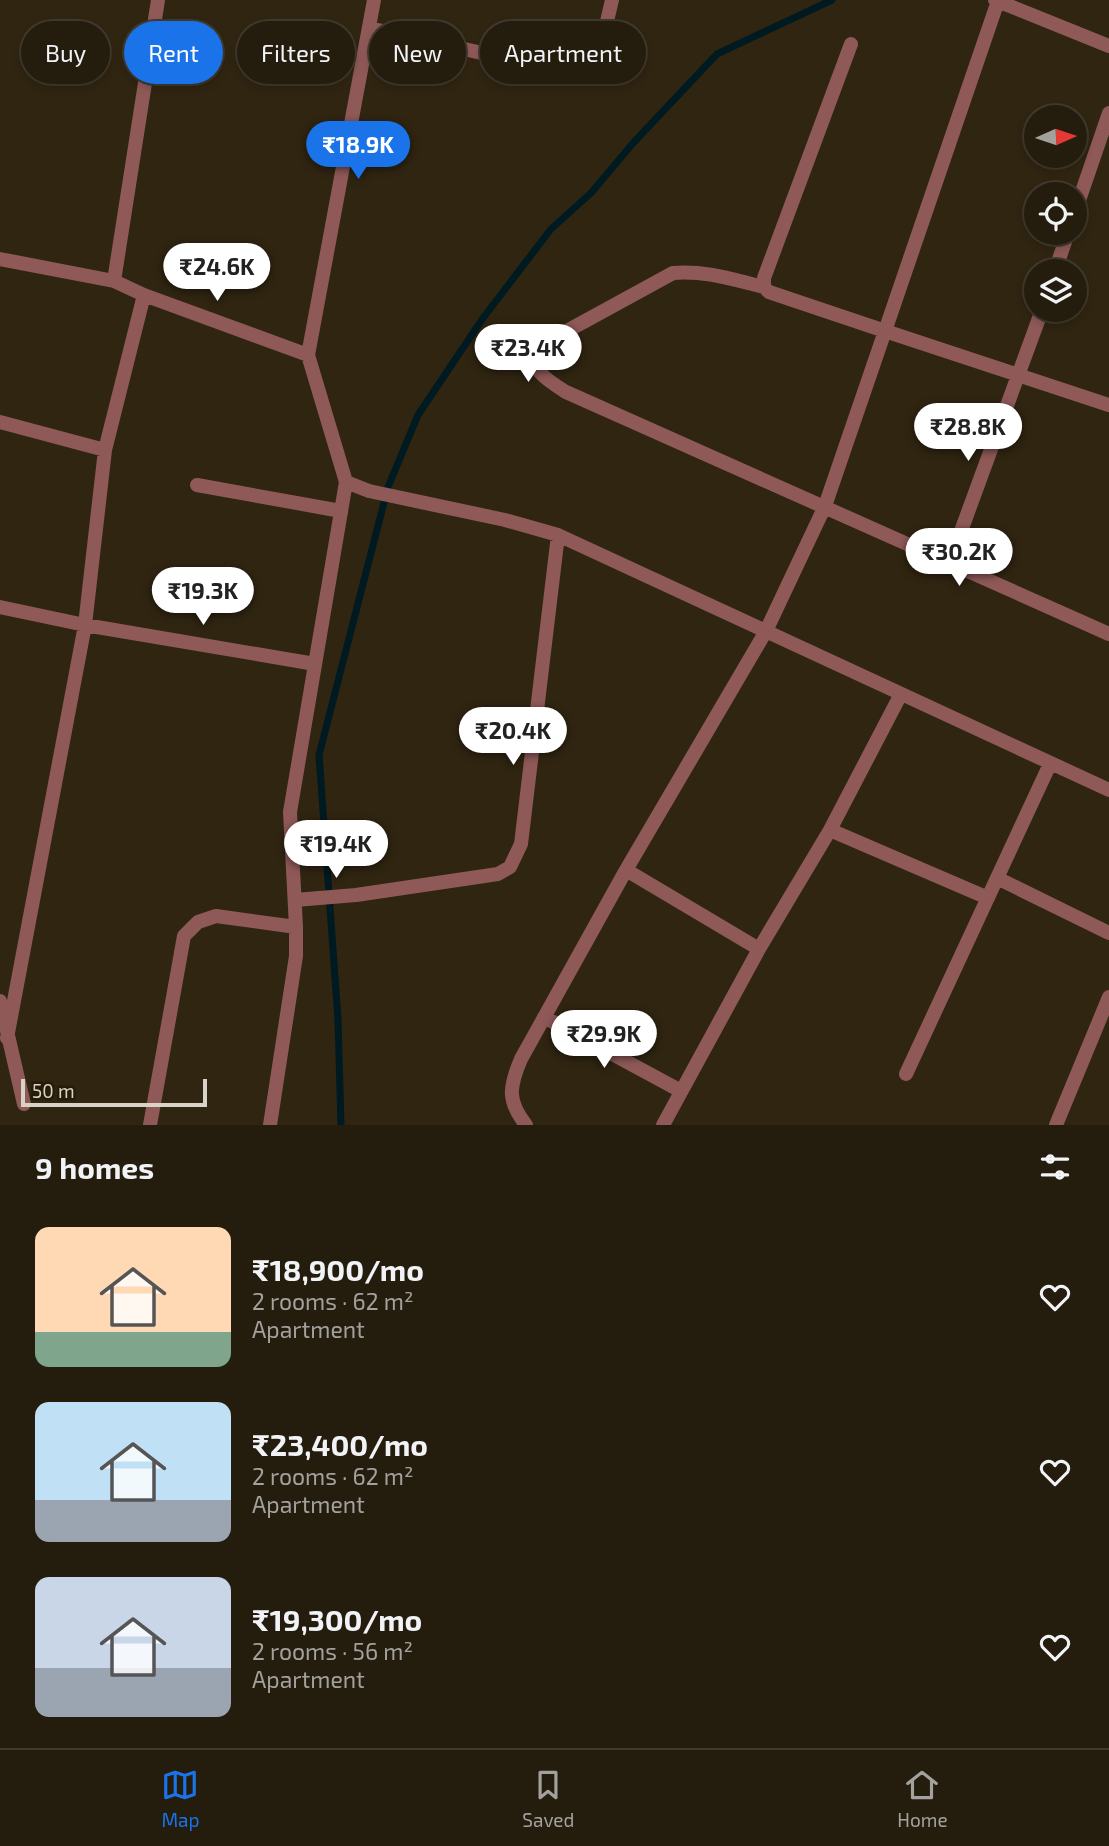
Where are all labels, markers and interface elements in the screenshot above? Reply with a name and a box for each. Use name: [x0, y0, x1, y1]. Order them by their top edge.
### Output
chip: Buy: [21, 21, 110, 84]
chip: Rent: [124, 21, 223, 84]
chip: Filters: [237, 21, 355, 84]
chip: New: [369, 21, 466, 84]
chip: Apartment: [480, 21, 646, 84]
north arrow: [1024, 105, 1087, 168]
map controls: [1024, 105, 1087, 322]
pin: ₹18.9K: [301, 122, 415, 181]
text: ₹18.9K: [322, 130, 394, 158]
button: locate: [1024, 182, 1087, 245]
pin: ₹24.6K: [160, 244, 274, 303]
text: ₹24.6K: [179, 252, 255, 280]
button: layers: [1024, 259, 1087, 322]
pin: ₹23.4K: [471, 324, 585, 384]
text: ₹23.4K: [491, 333, 565, 361]
pin: ₹28.8K: [911, 404, 1025, 463]
text: ₹28.8K: [930, 412, 1006, 440]
pin: ₹30.2K: [902, 528, 1016, 588]
text: ₹30.2K: [922, 537, 996, 565]
pin: ₹19.3K: [146, 568, 260, 627]
text: ₹19.3K: [168, 576, 238, 604]
pin: ₹20.4K: [456, 708, 570, 767]
text: ₹20.4K: [475, 716, 551, 744]
pin: ₹19.4K: [279, 820, 393, 880]
text: ₹19.4K: [300, 829, 372, 857]
pin: ₹29.9K: [547, 1010, 661, 1070]
text: ₹29.9K: [567, 1019, 641, 1047]
scale bar: [21, 1076, 206, 1108]
text: 50 m: [32, 1079, 75, 1102]
icon: filters: [1036, 1148, 1074, 1186]
text: 9 homes: [35, 1149, 154, 1185]
text: ₹18,900/mo: [252, 1251, 424, 1287]
icon: home: [91, 1255, 175, 1339]
icon: heart: [1036, 1278, 1074, 1316]
text: 2 rooms · 62 m²: [252, 1287, 414, 1315]
text: Apartment: [252, 1315, 365, 1343]
text: ₹23,400/mo: [252, 1426, 428, 1462]
icon: home: [91, 1430, 175, 1514]
icon: heart: [1036, 1453, 1074, 1491]
text: 2 rooms · 62 m²: [252, 1462, 414, 1490]
text: Apartment: [252, 1490, 365, 1518]
text: ₹19,300/mo: [252, 1601, 422, 1637]
icon: home: [91, 1605, 175, 1689]
icon: heart: [1036, 1628, 1074, 1666]
text: 2 rooms · 56 m²: [252, 1637, 413, 1665]
text: Apartment: [252, 1665, 365, 1693]
tab: Map: [161, 1766, 200, 1831]
tab: Saved: [522, 1766, 574, 1831]
tab: Home: [897, 1766, 948, 1831]

